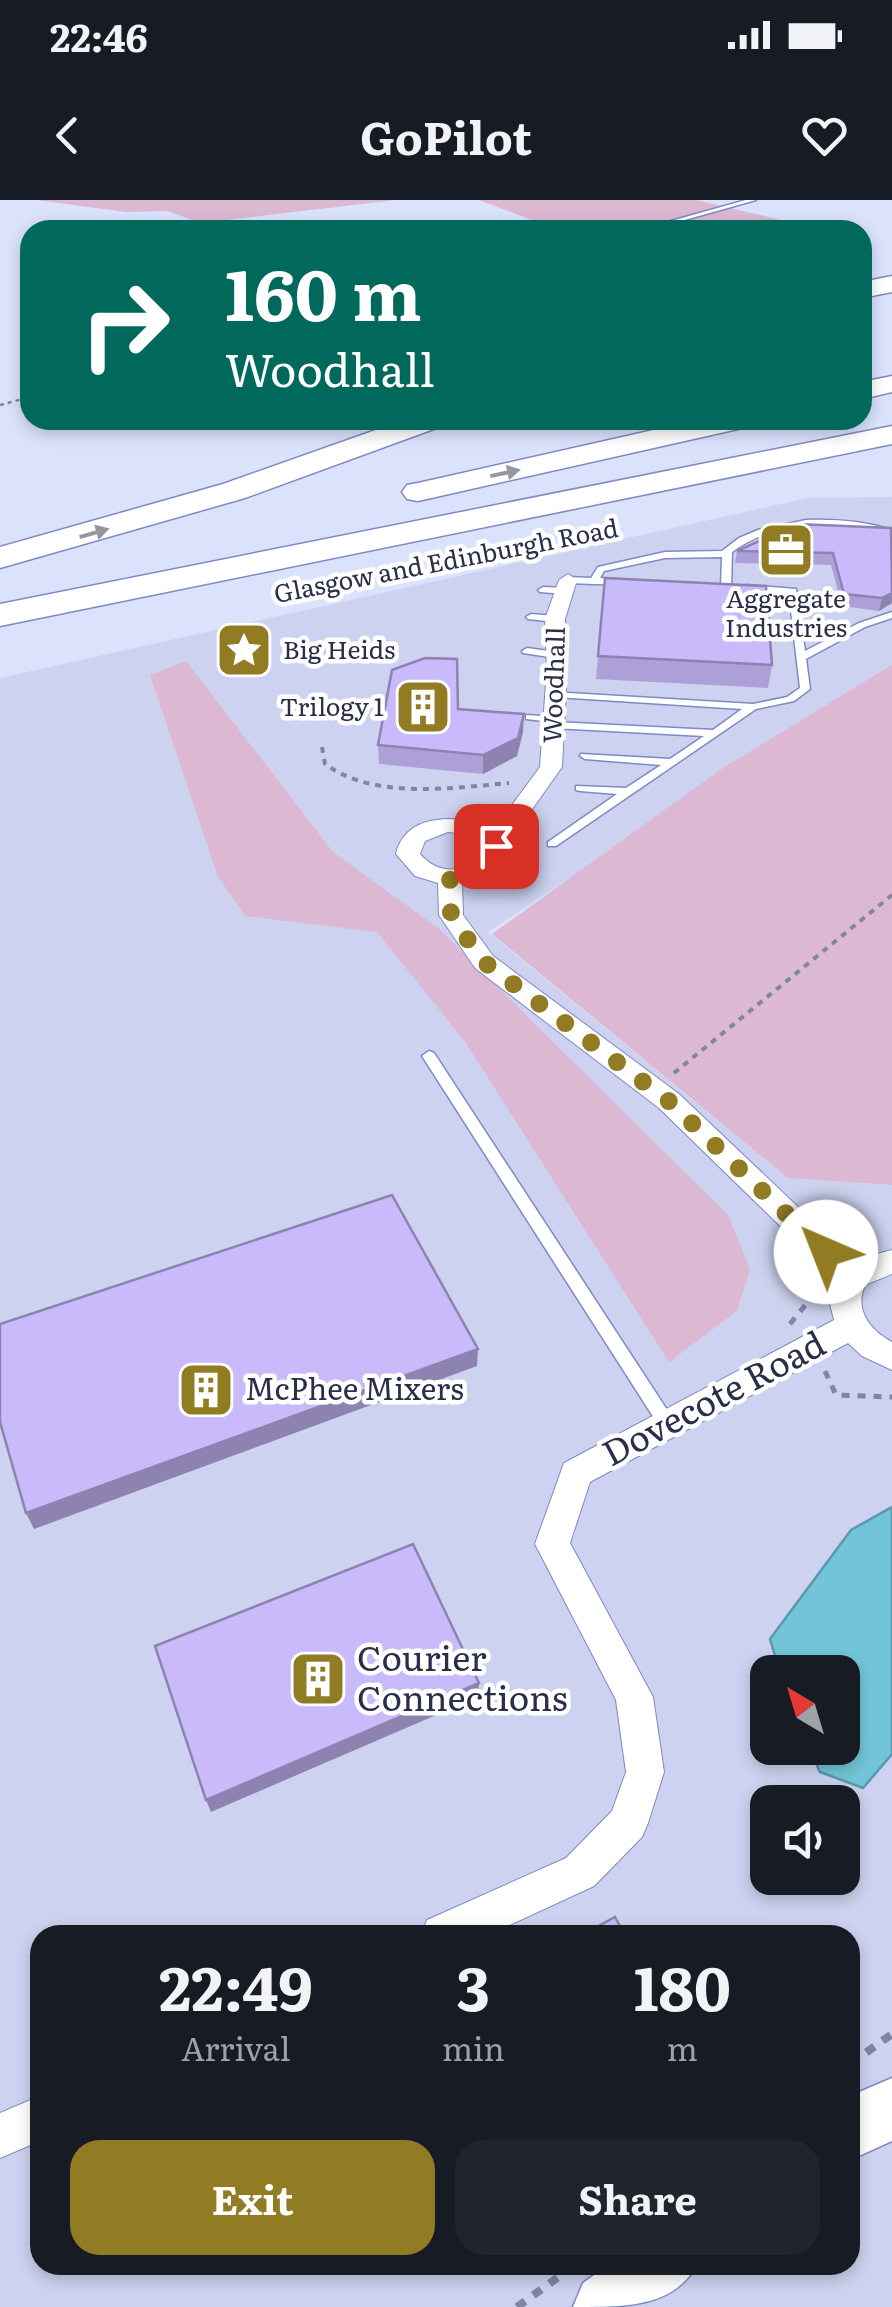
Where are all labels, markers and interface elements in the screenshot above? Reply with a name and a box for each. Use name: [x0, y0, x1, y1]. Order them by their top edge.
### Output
text: 22:46: [50, 7, 148, 64]
text: GoPilot: [360, 102, 532, 169]
icon: back: [40, 108, 95, 163]
icon: heart: [797, 108, 852, 163]
text: 160 m: [225, 239, 422, 343]
icon: right: [60, 260, 190, 390]
text: Woodhall: [225, 334, 435, 401]
one-way arrow: [490, 465, 521, 480]
street label: Glasgow and Edinburgh Road: [270, 508, 621, 611]
office icon: Aggregate Industries: [756, 520, 816, 580]
one-way arrow: [79, 525, 110, 541]
place label: Aggregate Industries: [725, 579, 847, 645]
place icon: Big Heids: [214, 620, 274, 680]
street label: Woodhall: [532, 626, 573, 744]
place label: Big Heids: [283, 630, 395, 667]
building icon: Trilogy 1: [393, 677, 453, 737]
place label: Trilogy 1: [280, 687, 384, 724]
pin: [454, 804, 539, 889]
icon: arrive: [469, 819, 524, 874]
position arrow: [774, 1200, 878, 1304]
street label: Dovecote Road: [592, 1316, 833, 1477]
building icon: McPhee Mixers: [176, 1360, 236, 1420]
place label: McPhee Mixers: [245, 1365, 464, 1409]
place label: Courier Connections: [357, 1630, 568, 1722]
building icon: Courier Connections: [288, 1649, 348, 1709]
north arrow: [750, 1655, 860, 1765]
map controls: [750, 1655, 860, 1895]
button: sound: [750, 1785, 860, 1895]
text: 22:49: [159, 1940, 313, 2029]
text: 3: [457, 1940, 490, 2029]
text: 180: [634, 1940, 731, 2029]
text: Arrival: [181, 2023, 291, 2071]
text: min: [442, 2023, 505, 2071]
text: m: [667, 2023, 698, 2071]
button: Exit: [70, 2140, 435, 2255]
button: Share: [455, 2140, 820, 2255]

